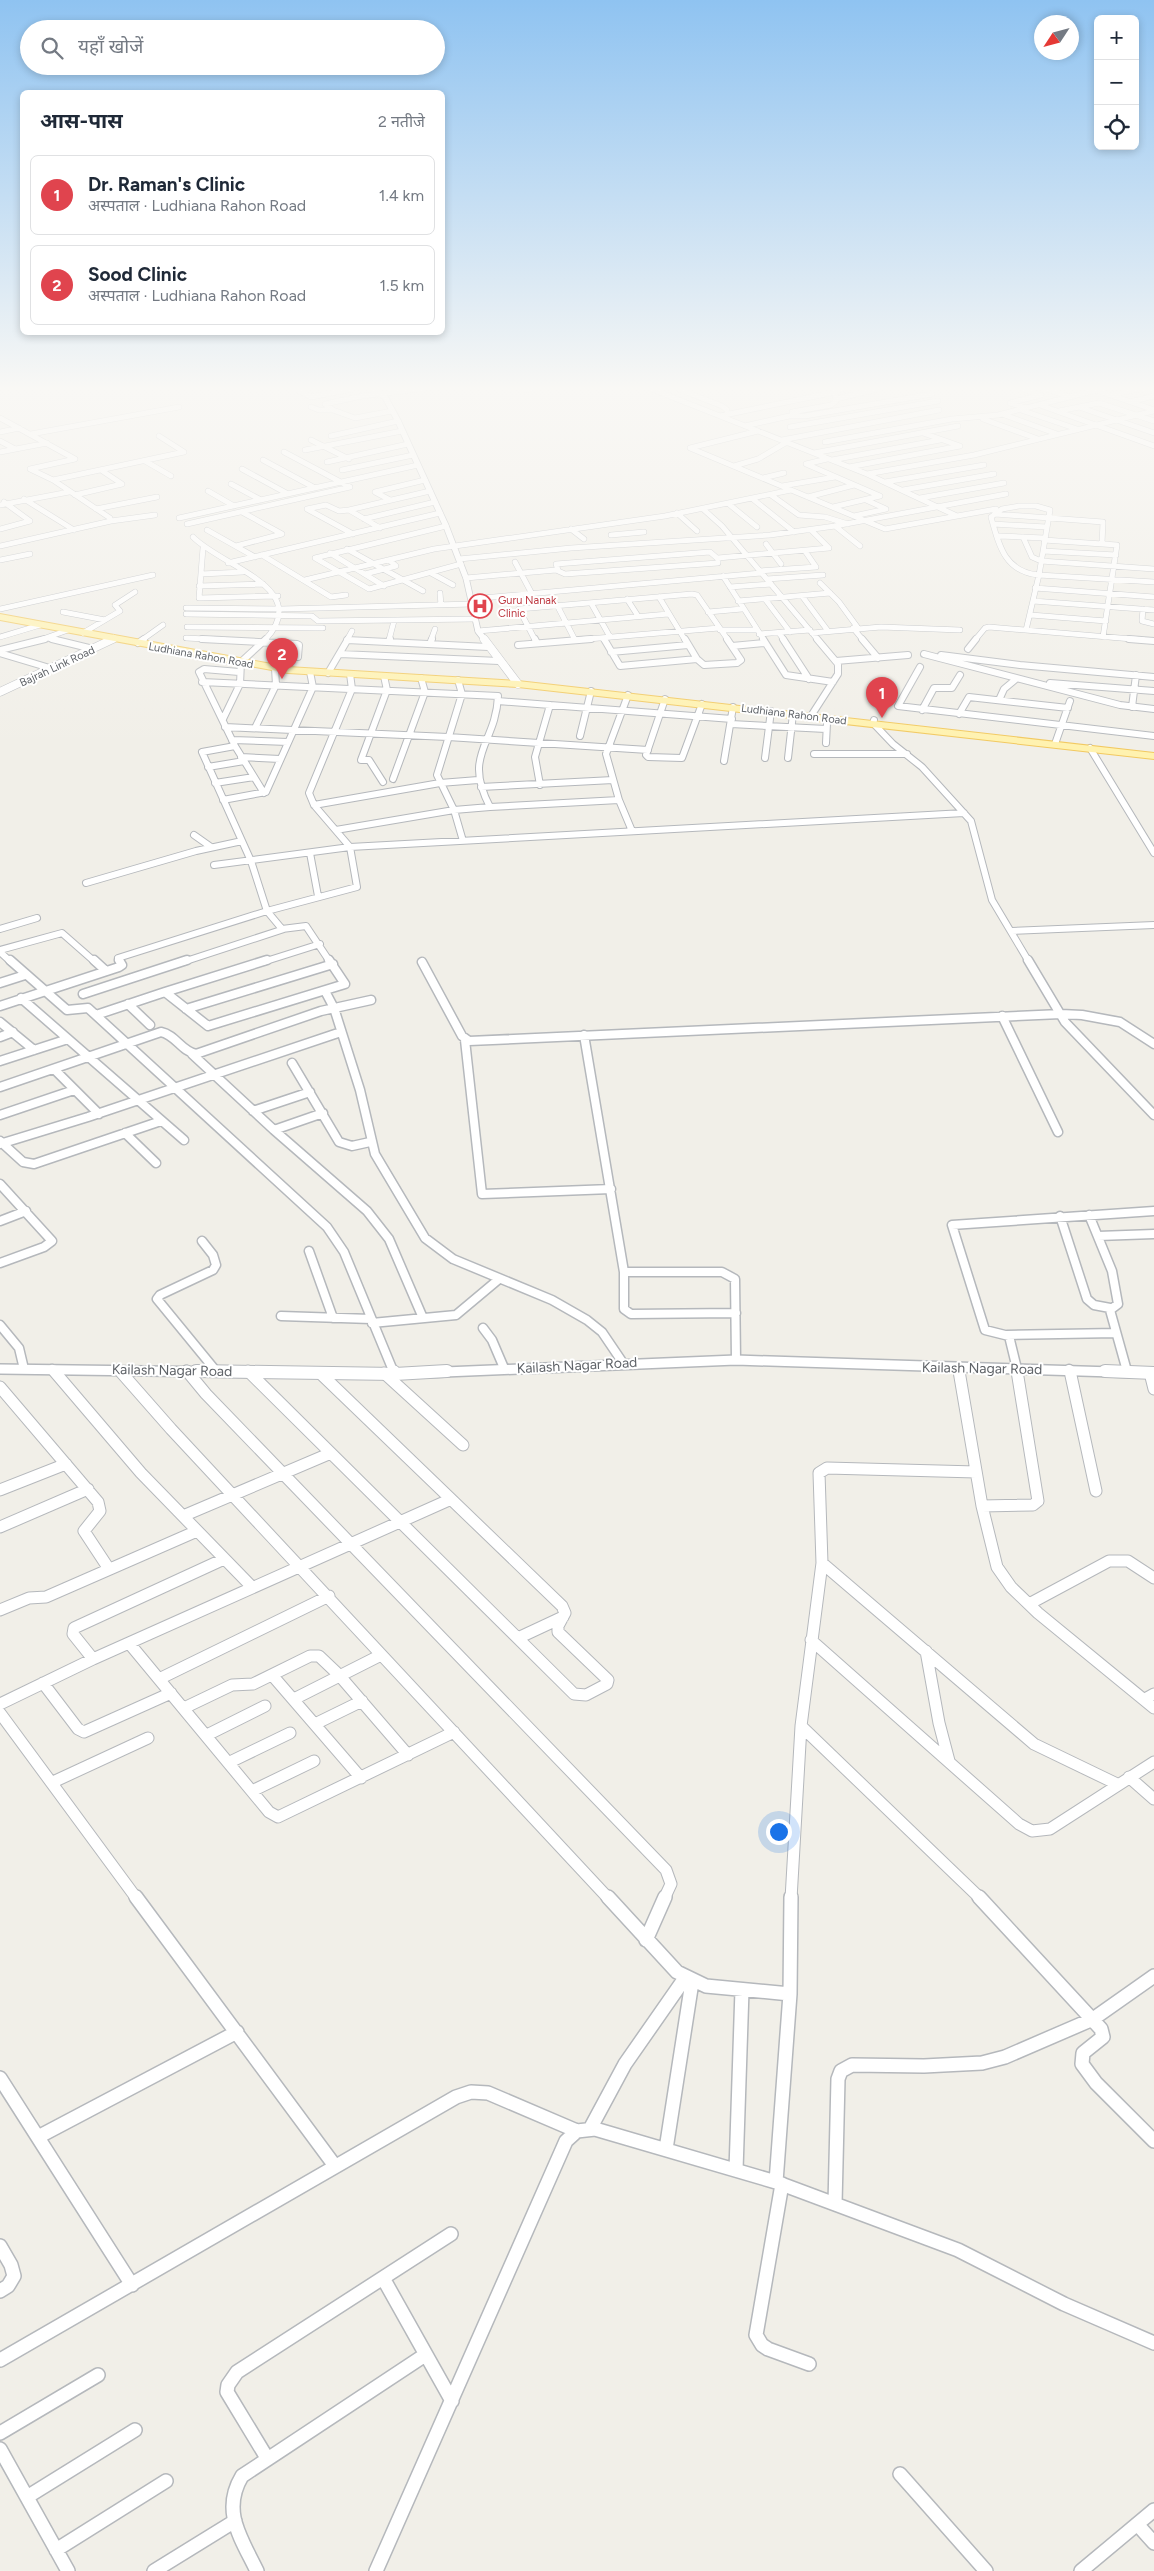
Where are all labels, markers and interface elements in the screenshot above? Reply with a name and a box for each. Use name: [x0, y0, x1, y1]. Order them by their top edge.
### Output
north arrow: [1034, 15, 1079, 60]
map controls: [1094, 15, 1139, 150]
button: +: [1094, 15, 1139, 60]
search box: [20, 20, 445, 75]
icon: search: [38, 34, 66, 62]
text: यहाँ खोजें: [78, 35, 143, 58]
button: −: [1094, 60, 1139, 105]
button: locate: [1094, 105, 1139, 150]
text: आस-पास: [40, 108, 123, 133]
text: 2 नतीजे: [378, 112, 425, 131]
text: Dr. Raman's Clinic: [88, 173, 245, 196]
text: 1: [54, 186, 60, 205]
text: 1.4 km: [379, 186, 424, 205]
text: अस्पताल · Ludhiana Rahon Road: [88, 196, 306, 215]
text: Sood Clinic: [88, 263, 187, 286]
text: 2: [52, 276, 62, 295]
text: 1.5 km: [380, 276, 424, 295]
text: अस्पताल · Ludhiana Rahon Road: [88, 286, 306, 305]
hospital icon: Guru Nanak Clinic: [467, 593, 493, 619]
place label: Guru Nanak Clinic: [498, 594, 557, 620]
pin: 2: [266, 638, 298, 679]
street label: Ludhiana Rahon Road: [147, 640, 254, 671]
street label: Bajrah Link Road: [18, 643, 97, 690]
pin: 1: [866, 677, 898, 718]
street label: Ludhiana Rahon Road: [740, 702, 847, 727]
street label: Kailash Nagar Road: [516, 1354, 638, 1377]
street label: Kailash Nagar Road: [922, 1359, 1042, 1378]
street label: Kailash Nagar Road: [112, 1361, 232, 1380]
your location: [766, 1819, 792, 1845]

